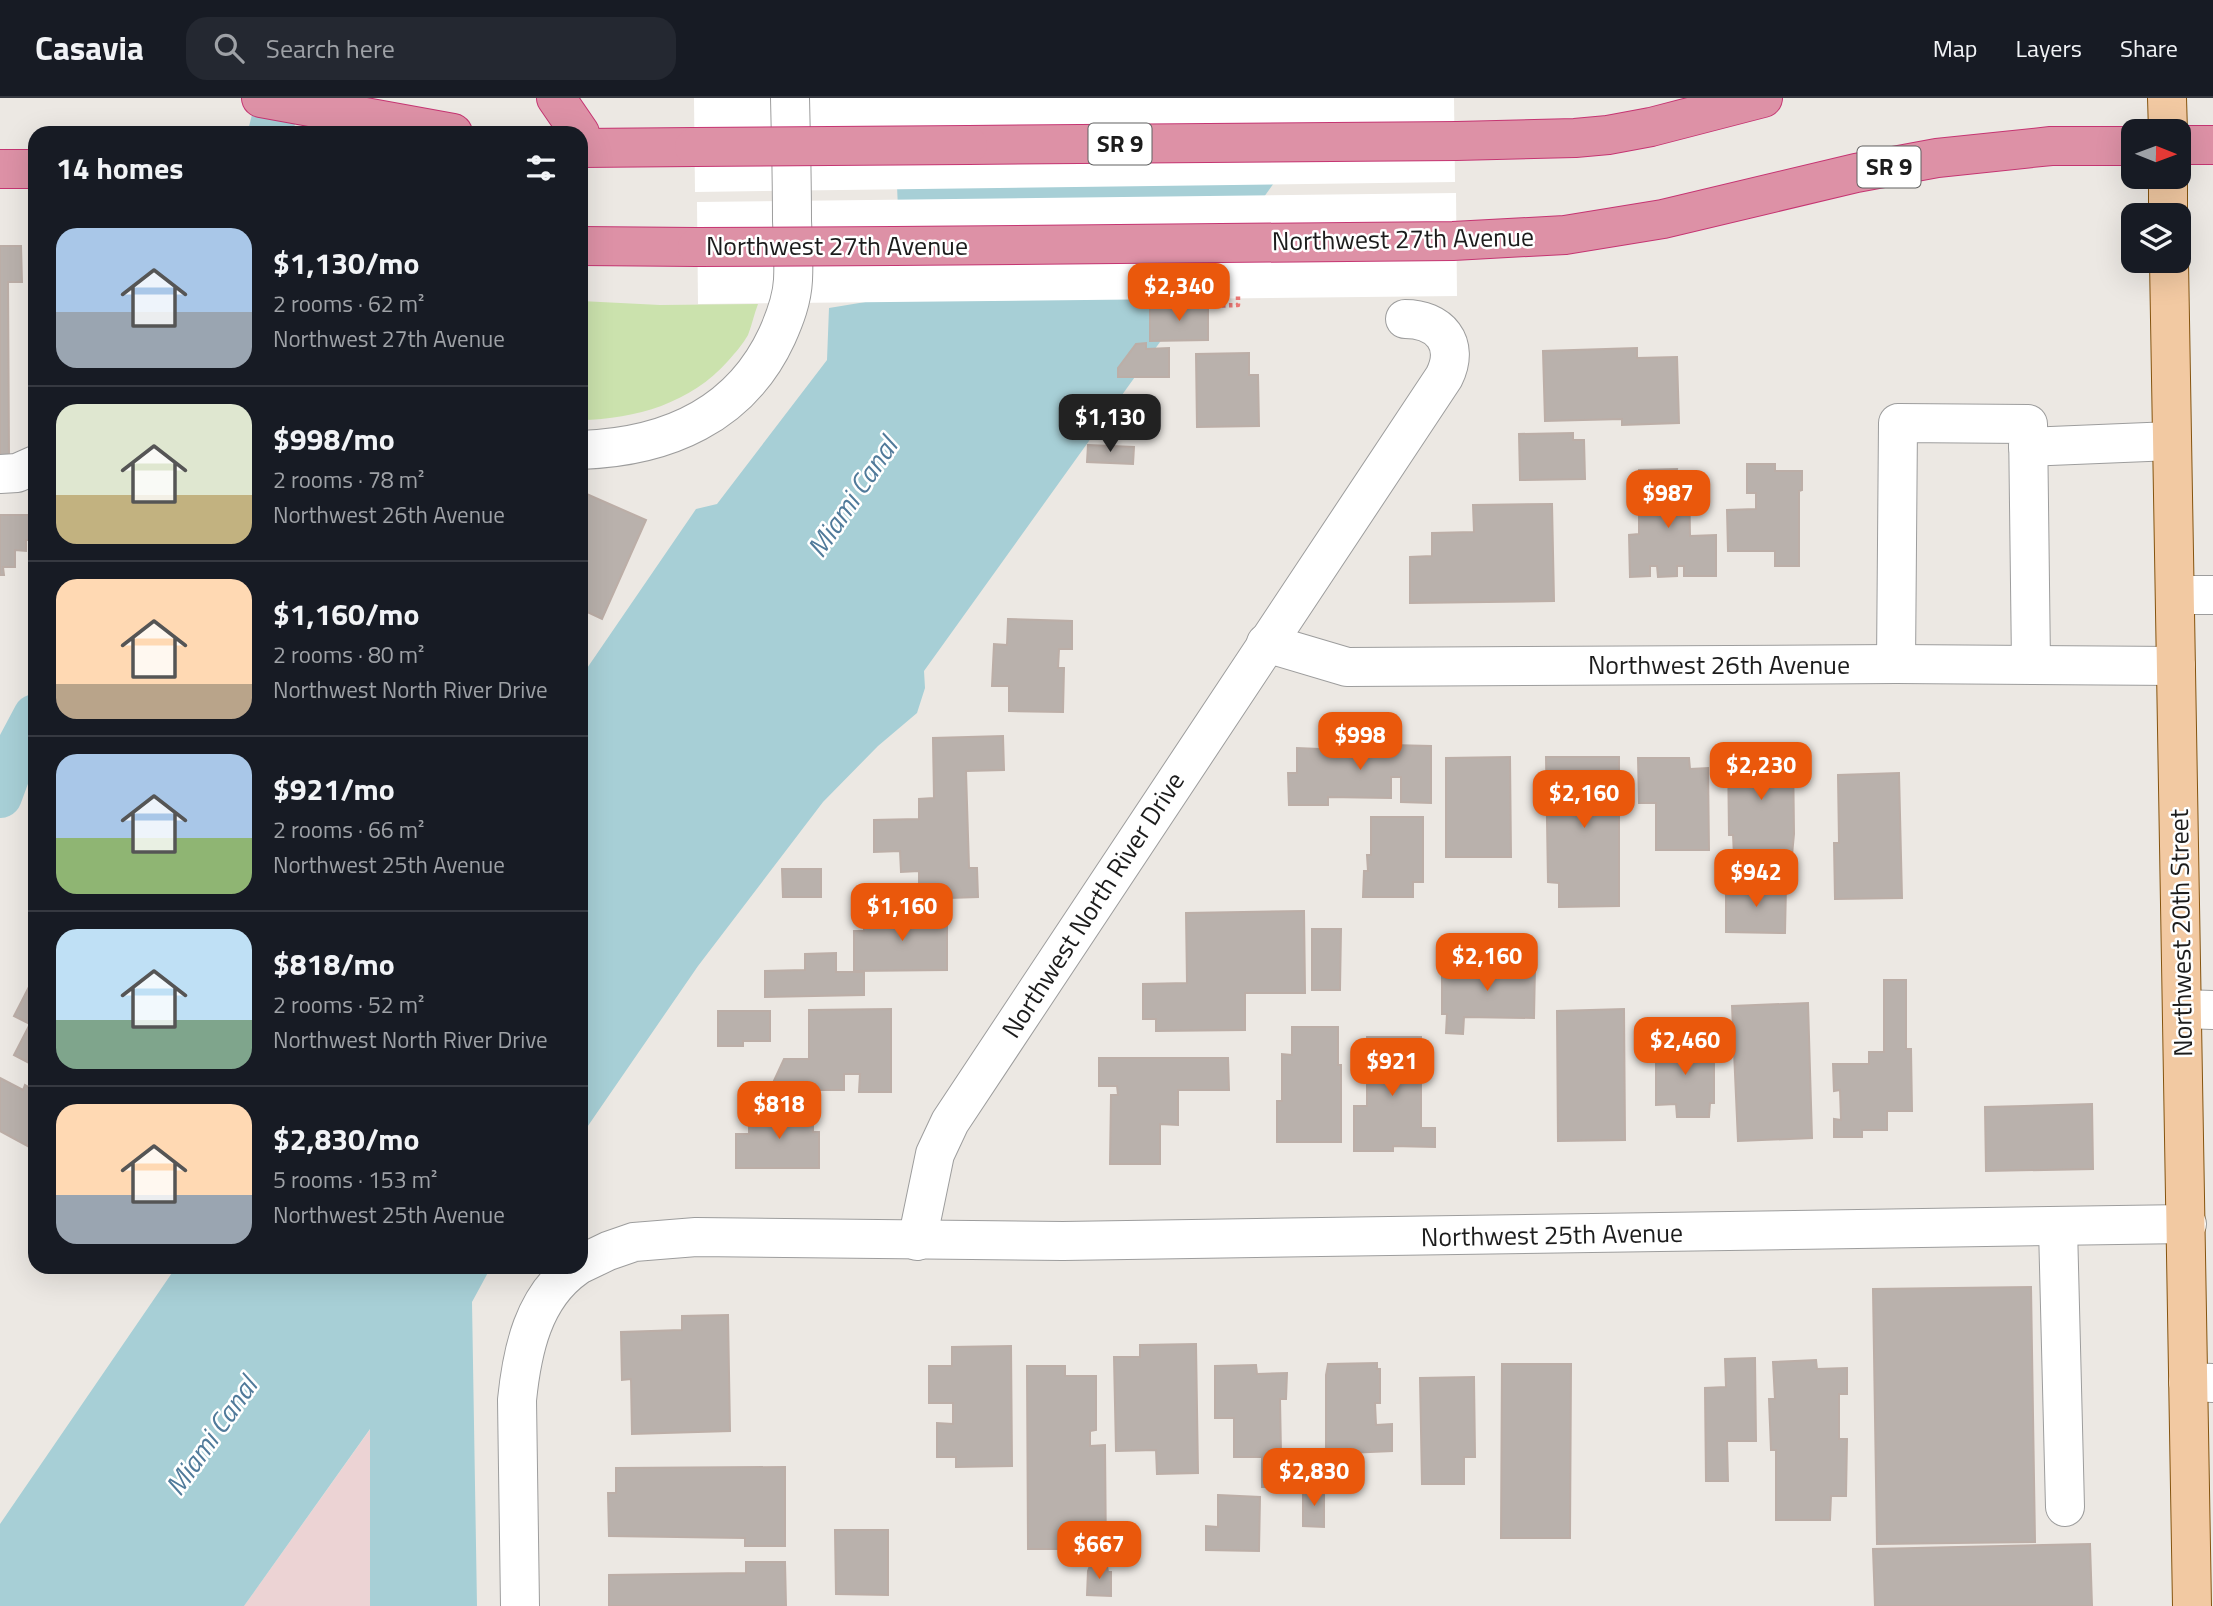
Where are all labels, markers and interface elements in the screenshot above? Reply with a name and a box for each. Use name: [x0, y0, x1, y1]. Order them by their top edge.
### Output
search box: [186, 17, 676, 80]
text: Casavia: [35, 23, 144, 73]
icon: search: [210, 29, 248, 67]
text: Search here: [266, 29, 395, 68]
text: Map: [1933, 30, 1978, 66]
text: Layers: [2016, 30, 2082, 66]
text: Share: [2120, 30, 2178, 66]
north arrow: [2121, 119, 2191, 189]
map controls: [2121, 119, 2191, 273]
road number: SR 9: [1088, 124, 1152, 164]
text: 14 homes: [56, 145, 183, 191]
road number: SR 9: [1857, 146, 1920, 188]
icon: filters: [522, 149, 560, 187]
button: layers: [2121, 203, 2191, 273]
street label: Northwest 27th Avenue: [1272, 217, 1534, 260]
street label: Northwest 27th Avenue: [706, 226, 968, 265]
text: $1,130/mo: [273, 240, 419, 286]
icon: home: [112, 256, 196, 340]
pin: $2,340: [1122, 264, 1236, 323]
text: $2,340: [1144, 268, 1214, 303]
text: 2 rooms · 62 m²: [273, 286, 424, 321]
text: Northwest 27th Avenue: [273, 321, 505, 356]
pin: $1,130: [1053, 394, 1167, 454]
text: $1,130: [1075, 399, 1145, 434]
text: $998/mo: [273, 416, 395, 462]
water label: Miami Canal: [795, 425, 909, 566]
icon: home: [112, 432, 196, 516]
text: 2 rooms · 78 m²: [273, 462, 424, 497]
pin: $987: [1627, 470, 1709, 530]
text: $987: [1642, 475, 1694, 510]
text: Northwest 26th Avenue: [273, 497, 505, 532]
text: $1,160/mo: [273, 591, 419, 637]
icon: home: [112, 607, 196, 691]
text: 2 rooms · 80 m²: [273, 637, 424, 672]
street label: Northwest 26th Avenue: [1588, 645, 1850, 684]
text: Northwest North River Drive: [273, 672, 548, 707]
pin: $998: [1319, 712, 1401, 772]
text: $998: [1334, 717, 1386, 752]
pin: $2,230: [1704, 742, 1818, 802]
text: $2,230: [1726, 747, 1796, 782]
street label: Northwest North River Drive: [992, 764, 1194, 1046]
text: $921/mo: [273, 766, 395, 812]
pin: $2,160: [1527, 770, 1641, 830]
text: $2,160: [1549, 775, 1619, 810]
icon: home: [112, 782, 196, 866]
street label: Northwest 20th Street: [2159, 809, 2202, 1057]
text: 2 rooms · 66 m²: [273, 812, 424, 847]
text: Northwest 25th Avenue: [273, 847, 505, 882]
pin: $942: [1715, 850, 1797, 909]
text: $942: [1730, 854, 1782, 889]
pin: $1,160: [845, 884, 959, 943]
text: $1,160: [867, 888, 937, 923]
pin: $2,160: [1430, 934, 1544, 993]
text: $2,160: [1452, 938, 1522, 973]
text: $818/mo: [273, 941, 395, 987]
icon: home: [112, 957, 196, 1041]
text: 2 rooms · 52 m²: [273, 987, 424, 1022]
pin: $2,460: [1628, 1018, 1742, 1077]
text: Northwest North River Drive: [273, 1022, 548, 1057]
text: $2,460: [1650, 1022, 1720, 1057]
pin: $921: [1351, 1038, 1433, 1098]
text: $921: [1366, 1043, 1418, 1078]
pin: $818: [738, 1082, 820, 1141]
text: $818: [753, 1086, 805, 1121]
text: $2,830/mo: [273, 1116, 419, 1162]
icon: home: [112, 1132, 196, 1216]
text: 5 rooms · 153 m²: [273, 1162, 437, 1197]
text: Northwest 25th Avenue: [273, 1197, 505, 1232]
street label: Northwest 25th Avenue: [1421, 1213, 1683, 1256]
water label: Miami Canal: [154, 1365, 269, 1504]
pin: $2,830: [1257, 1448, 1371, 1508]
text: $2,830: [1279, 1453, 1349, 1488]
pin: $667: [1058, 1522, 1140, 1581]
text: $667: [1073, 1526, 1125, 1561]

